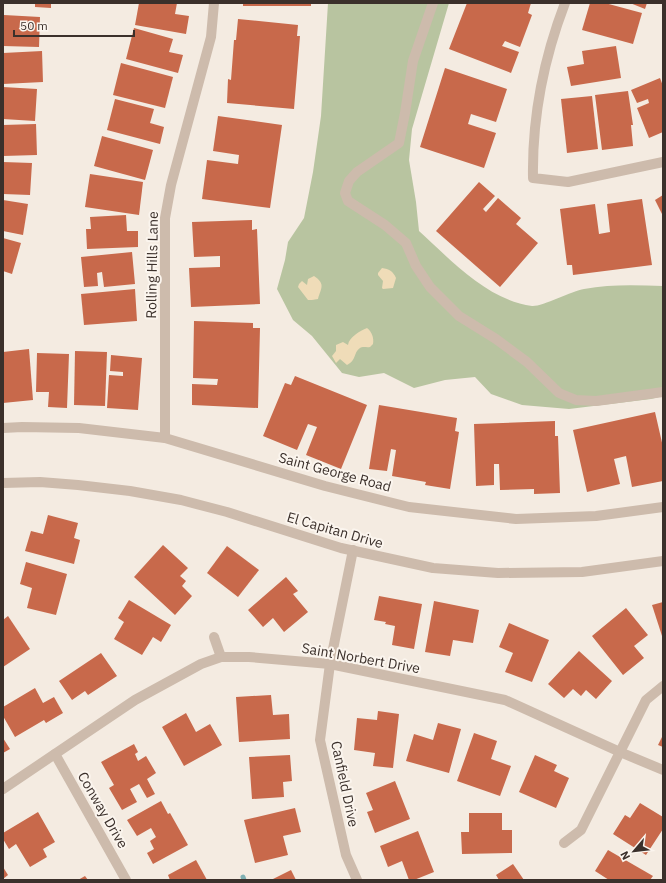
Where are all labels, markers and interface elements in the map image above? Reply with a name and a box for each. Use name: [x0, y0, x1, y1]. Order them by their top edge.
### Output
scale bar: [14, 12, 134, 38]
text: 50 m: [20, 18, 48, 33]
street label: Rolling Hills Lane: [142, 211, 162, 319]
street label: Saint George Road: [277, 448, 393, 496]
street label: El Capitan Drive: [285, 508, 385, 552]
street label: Saint Norbert Drive: [300, 639, 422, 677]
street label: Canfield Drive: [327, 739, 363, 829]
street label: Conway Drive: [74, 769, 132, 852]
north arrow: [614, 831, 654, 871]
text: N: [617, 849, 633, 862]

